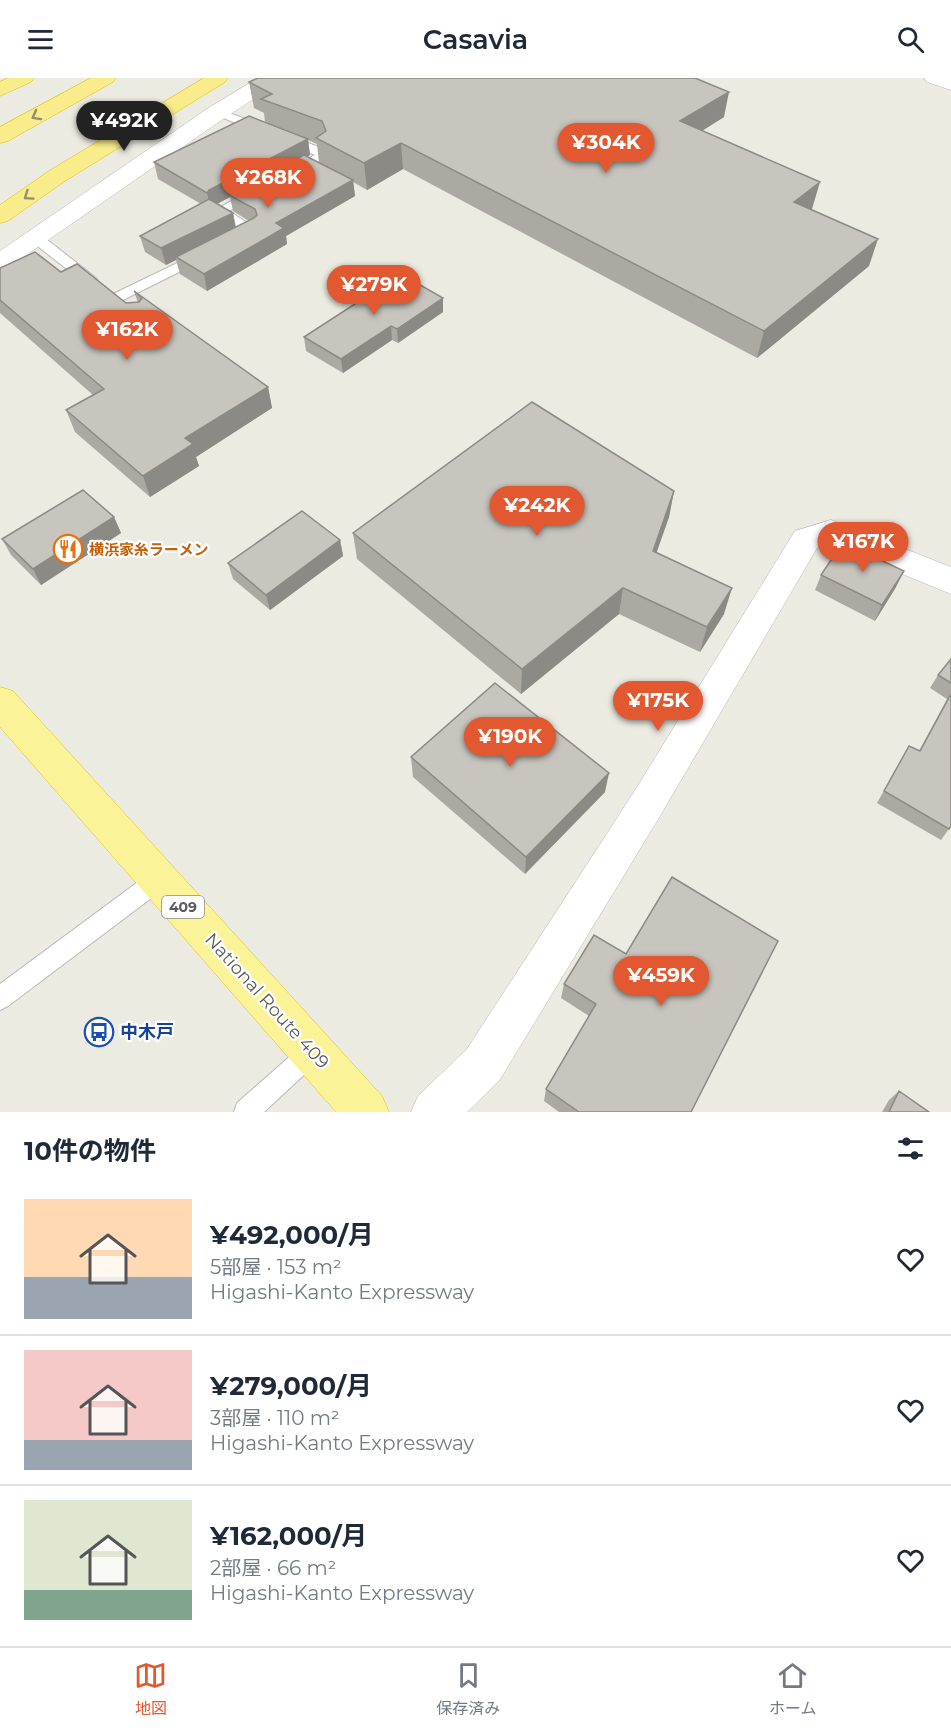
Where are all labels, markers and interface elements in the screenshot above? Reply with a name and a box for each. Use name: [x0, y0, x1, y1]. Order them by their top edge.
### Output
icon: menu: [24, 23, 57, 56]
text: Casavia: [423, 23, 528, 56]
icon: search: [894, 23, 927, 56]
pin: ¥492K: [82, 101, 166, 152]
text: ¥492K: [90, 108, 158, 132]
one-way arrow: [32, 109, 42, 120]
pin: ¥304K: [564, 123, 648, 174]
text: ¥304K: [572, 130, 640, 154]
pin: ¥268K: [226, 158, 310, 209]
text: ¥268K: [234, 165, 302, 189]
one-way arrow: [24, 189, 35, 200]
pin: ¥279K: [332, 265, 416, 316]
text: ¥279K: [341, 272, 407, 296]
pin: ¥162K: [85, 310, 169, 361]
text: ¥162K: [96, 317, 158, 341]
pin: ¥242K: [495, 486, 579, 537]
text: ¥242K: [504, 493, 570, 517]
pin: ¥167K: [821, 522, 905, 573]
text: ¥167K: [831, 529, 895, 553]
restaurant icon: 横浜家糸ラーメン: [52, 533, 84, 565]
place label: 横浜家糸ラーメン: [89, 540, 208, 559]
pin: ¥175K: [616, 681, 700, 732]
text: ¥175K: [627, 688, 689, 712]
pin: ¥190K: [468, 717, 552, 768]
text: ¥190K: [478, 724, 542, 748]
road number: 409: [162, 896, 204, 918]
street label: National Route 409: [200, 929, 334, 1073]
pin: ¥459K: [619, 956, 703, 1007]
text: ¥459K: [627, 963, 695, 987]
bus stop icon: 中木戸: [83, 1016, 115, 1048]
place label: 中木戸: [120, 1021, 174, 1043]
icon: filters: [894, 1132, 927, 1165]
text: 10件の物件: [24, 1135, 156, 1167]
text: ¥492,000/月: [210, 1219, 374, 1251]
icon: home: [72, 1223, 144, 1295]
icon: heart: [894, 1243, 927, 1276]
text: 5部屋 · 153 m²: [210, 1255, 342, 1279]
text: Higashi-Kanto Expressway: [210, 1280, 474, 1304]
text: ¥279,000/月: [210, 1370, 372, 1402]
icon: home: [72, 1374, 144, 1446]
icon: heart: [894, 1394, 927, 1427]
text: 3部屋 · 110 m²: [210, 1406, 340, 1430]
text: Higashi-Kanto Expressway: [210, 1431, 474, 1455]
text: ¥162,000/月: [210, 1520, 367, 1552]
icon: home: [72, 1524, 144, 1596]
icon: heart: [894, 1544, 927, 1577]
text: 2部屋 · 66 m²: [210, 1556, 336, 1580]
text: Higashi-Kanto Expressway: [210, 1581, 474, 1605]
tab: 地図: [134, 1659, 167, 1719]
tab: 保存済み: [436, 1659, 500, 1719]
tab: ホーム: [769, 1659, 817, 1719]

